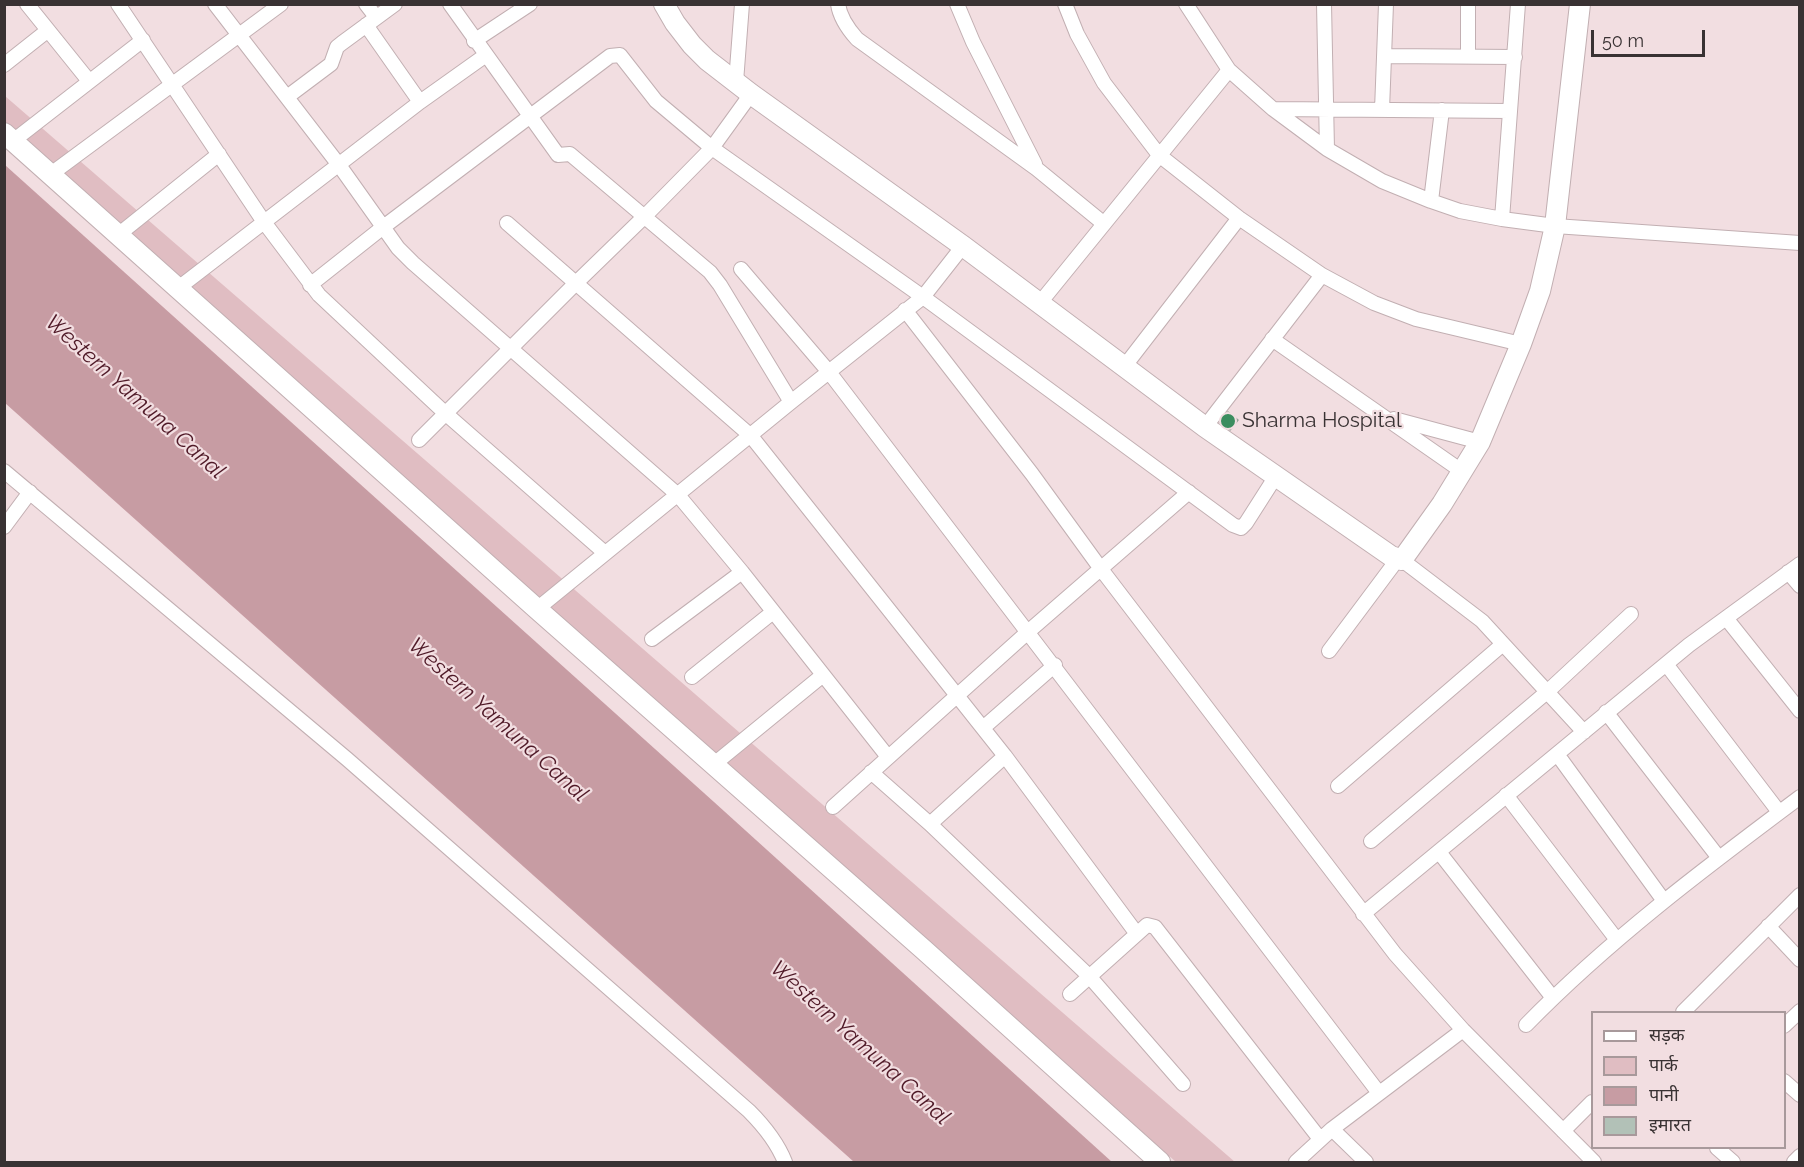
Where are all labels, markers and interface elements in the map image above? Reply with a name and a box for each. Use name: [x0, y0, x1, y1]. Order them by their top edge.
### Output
scale bar: [1594, 18, 1708, 56]
text: 50 m: [1602, 30, 1644, 51]
water label: Western Yamuna Canal: [40, 309, 230, 485]
place label: Sharma Hospital: [1242, 408, 1402, 434]
marker: Sharma Hospital: [1219, 412, 1237, 430]
water label: Western Yamuna Canal: [403, 632, 593, 808]
water label: Western Yamuna Canal: [765, 955, 955, 1131]
legend: [1591, 1011, 1786, 1149]
text: सड़क: [1649, 1024, 1685, 1045]
text: पार्क: [1649, 1054, 1678, 1075]
text: पानी: [1649, 1084, 1679, 1105]
text: इमारत: [1649, 1114, 1691, 1135]

